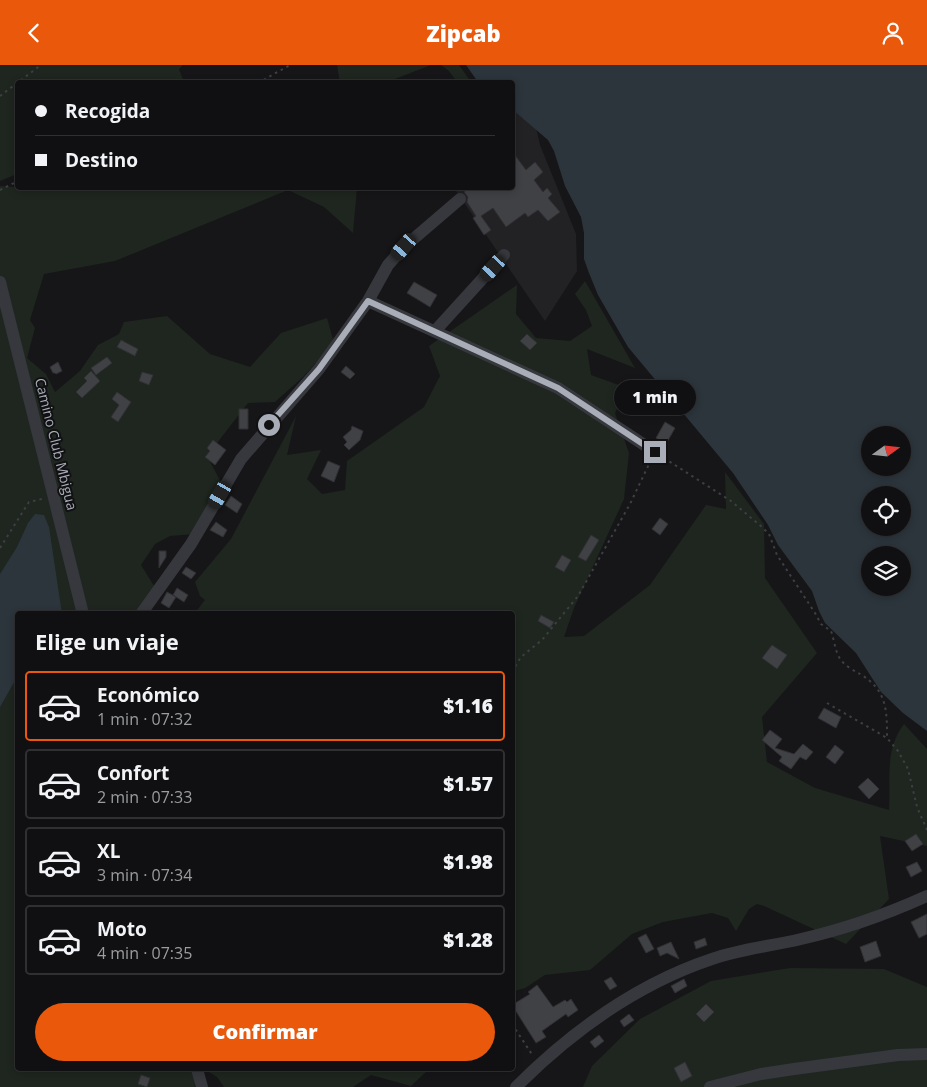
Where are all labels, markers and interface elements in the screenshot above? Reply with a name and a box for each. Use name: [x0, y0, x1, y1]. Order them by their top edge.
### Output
text: Zipcab: [426, 18, 501, 48]
icon: back: [20, 19, 48, 47]
icon: person: [879, 19, 907, 47]
text: Recogida: [65, 98, 150, 124]
text: Destino: [65, 147, 138, 173]
car: [388, 231, 419, 263]
car: [477, 252, 508, 284]
street label: Camino Club Mbigua: [31, 376, 82, 512]
callout: 1 min: [614, 379, 696, 415]
text: 1 min: [632, 386, 678, 408]
route start: [258, 414, 280, 436]
north arrow: [861, 426, 911, 476]
map controls: [861, 426, 911, 596]
route end: [644, 441, 666, 463]
car: [206, 478, 233, 512]
button: locate: [861, 486, 911, 536]
button: layers: [861, 546, 911, 596]
text: Elige un viaje: [35, 626, 179, 656]
text: Económico: [97, 682, 199, 708]
icon: car: [37, 684, 82, 729]
text: $1.16: [443, 693, 493, 719]
text: 1 min · 07:32: [97, 708, 192, 730]
text: Confort: [97, 760, 169, 786]
icon: car: [37, 762, 82, 807]
text: $1.57: [443, 771, 493, 797]
text: 2 min · 07:33: [97, 786, 192, 808]
text: XL: [97, 838, 120, 864]
icon: car: [37, 840, 82, 885]
text: $1.98: [443, 849, 493, 875]
text: 3 min · 07:34: [97, 864, 192, 886]
text: Moto: [97, 916, 147, 942]
icon: car: [37, 918, 82, 963]
text: $1.28: [443, 927, 493, 953]
text: 4 min · 07:35: [97, 942, 192, 964]
button: Confirmar: [35, 1003, 495, 1061]

